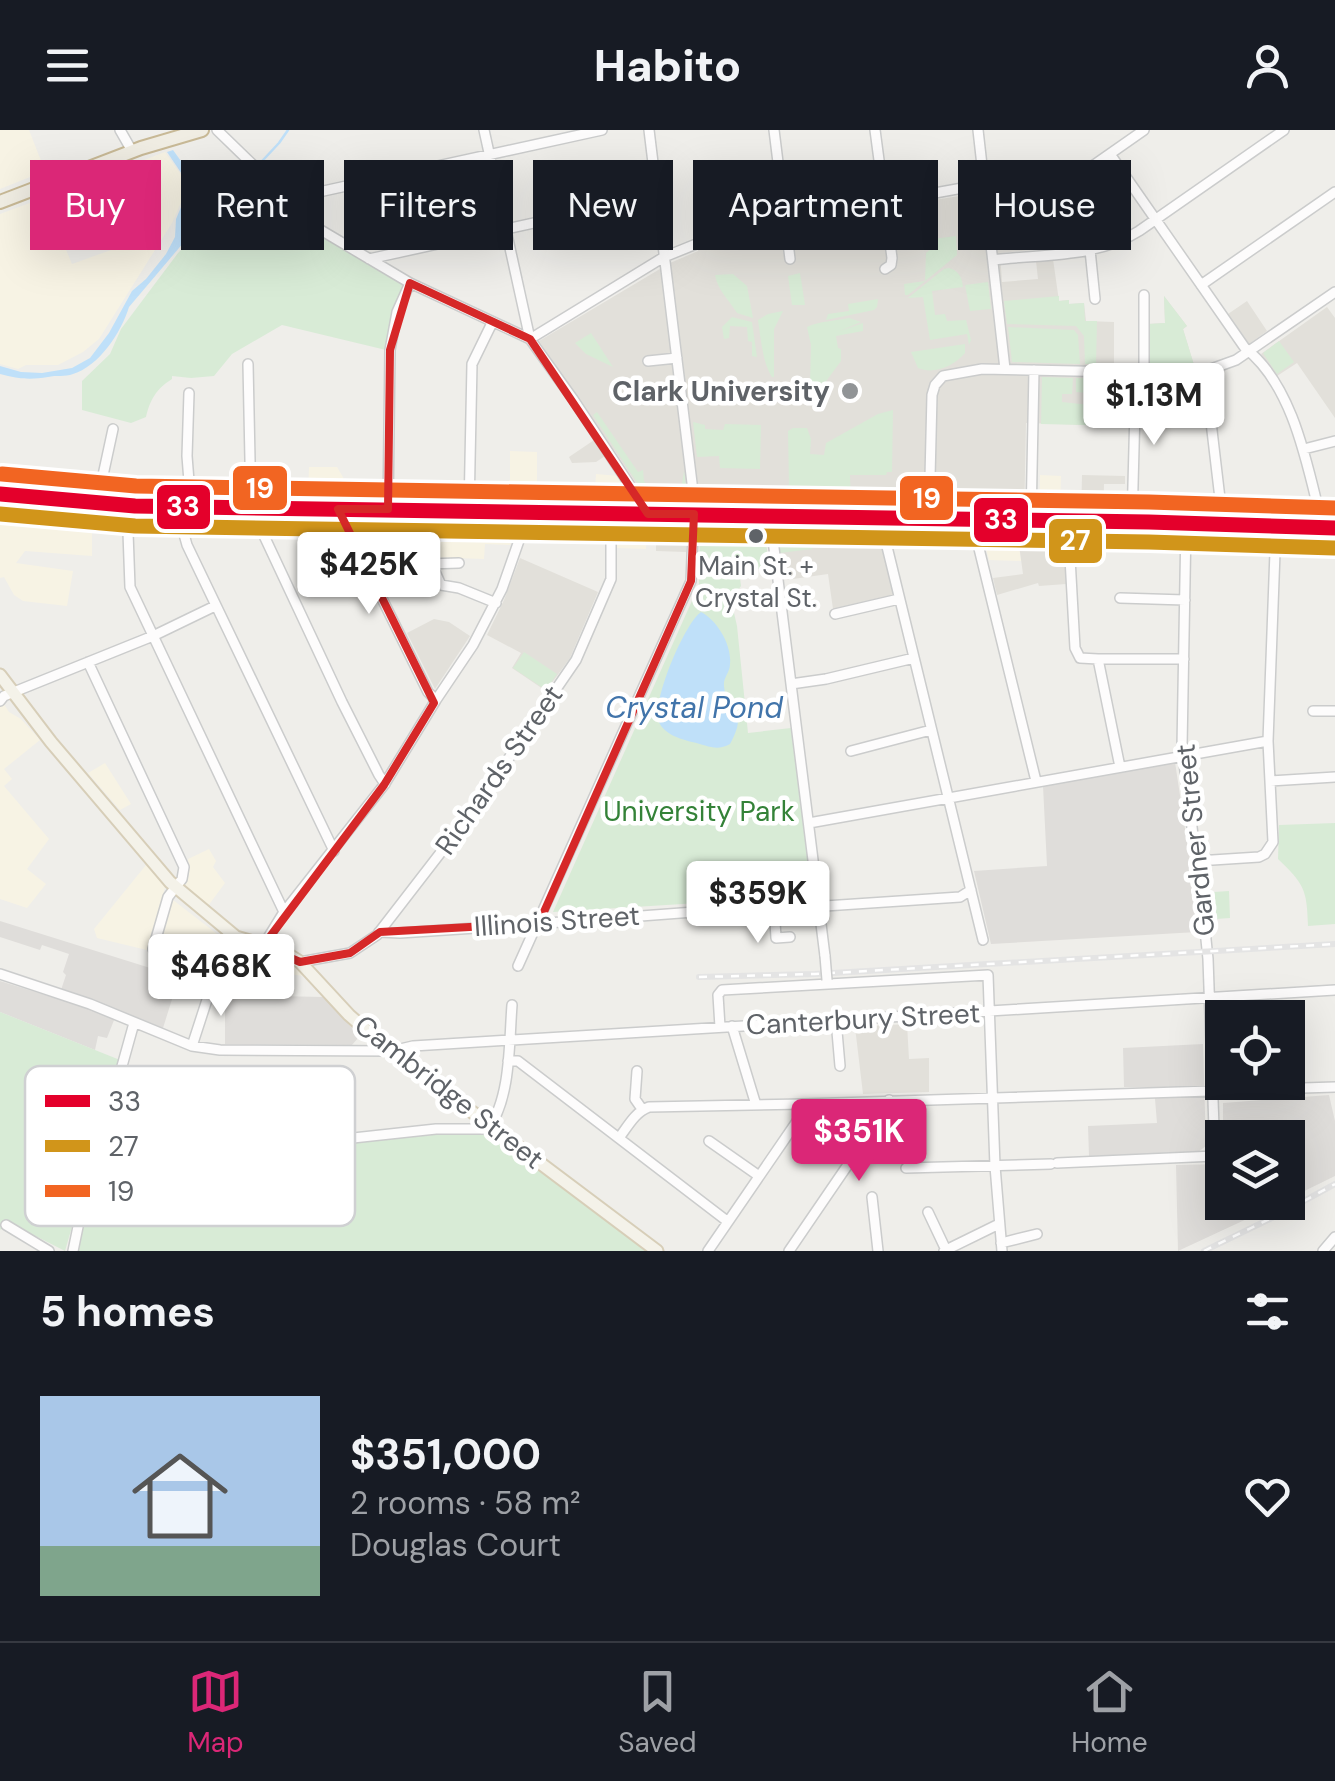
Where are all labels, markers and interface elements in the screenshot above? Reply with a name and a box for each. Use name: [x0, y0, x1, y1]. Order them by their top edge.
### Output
text: Habito: [594, 36, 741, 95]
icon: menu: [40, 38, 95, 93]
icon: person: [1240, 38, 1295, 93]
chip: Buy: [30, 160, 161, 250]
chip: Rent: [181, 160, 324, 250]
chip: Filters: [344, 160, 513, 250]
chip: New: [533, 160, 673, 250]
chip: Apartment: [693, 160, 938, 250]
chip: House: [958, 160, 1131, 250]
pin: $1.13M: [1073, 363, 1235, 448]
place label: Clark University: [612, 373, 830, 410]
text: $1.13M: [1105, 374, 1203, 416]
marker: Clark University: [839, 380, 861, 402]
line badge: 19: [231, 464, 289, 512]
text: 19: [246, 470, 274, 507]
line badge: 19: [898, 474, 955, 522]
text: 19: [913, 480, 941, 517]
line badge: 33: [155, 483, 212, 531]
text: 33: [166, 488, 200, 525]
line badge: 33: [972, 496, 1030, 544]
text: 33: [984, 501, 1018, 538]
line badge: 27: [1047, 517, 1104, 565]
text: 27: [1060, 522, 1091, 559]
marker: Main St. + Crystal St.: [746, 526, 766, 546]
pin: $425K: [299, 532, 439, 617]
text: $425K: [319, 543, 419, 585]
place label: Main St. + Crystal St.: [695, 549, 817, 615]
street label: Richards Street: [427, 678, 571, 862]
water label: Crystal Pond: [605, 688, 784, 727]
street label: Gardner Street: [1167, 742, 1223, 938]
park label: University Park: [603, 793, 795, 830]
pin: $359K: [688, 861, 828, 946]
text: $359K: [709, 872, 808, 914]
street label: Illinois Street: [473, 897, 641, 945]
pin: $468K: [151, 934, 291, 1019]
text: $468K: [170, 945, 272, 987]
street label: Canterbury Street: [745, 994, 981, 1044]
map controls: [1205, 1000, 1305, 1220]
button: locate: [1205, 1000, 1305, 1100]
street label: Cambridge Street: [347, 1007, 551, 1177]
legend: [25, 1066, 355, 1226]
text: 33: [108, 1083, 141, 1120]
pin: $351K: [789, 1099, 929, 1184]
text: $351K: [813, 1110, 905, 1152]
button: layers: [1205, 1120, 1305, 1220]
text: 27: [108, 1128, 139, 1165]
text: 19: [108, 1173, 134, 1210]
text: 5 homes: [40, 1284, 215, 1339]
icon: filters: [1240, 1284, 1295, 1339]
text: $351,000: [350, 1427, 541, 1482]
icon: home: [120, 1436, 240, 1556]
icon: heart: [1240, 1469, 1295, 1524]
text: 2 rooms · 58 m²: [350, 1482, 581, 1524]
text: Douglas Court: [350, 1524, 561, 1566]
tab: Map: [187, 1664, 244, 1761]
tab: Saved: [618, 1664, 697, 1761]
tab: Home: [1071, 1664, 1148, 1761]

